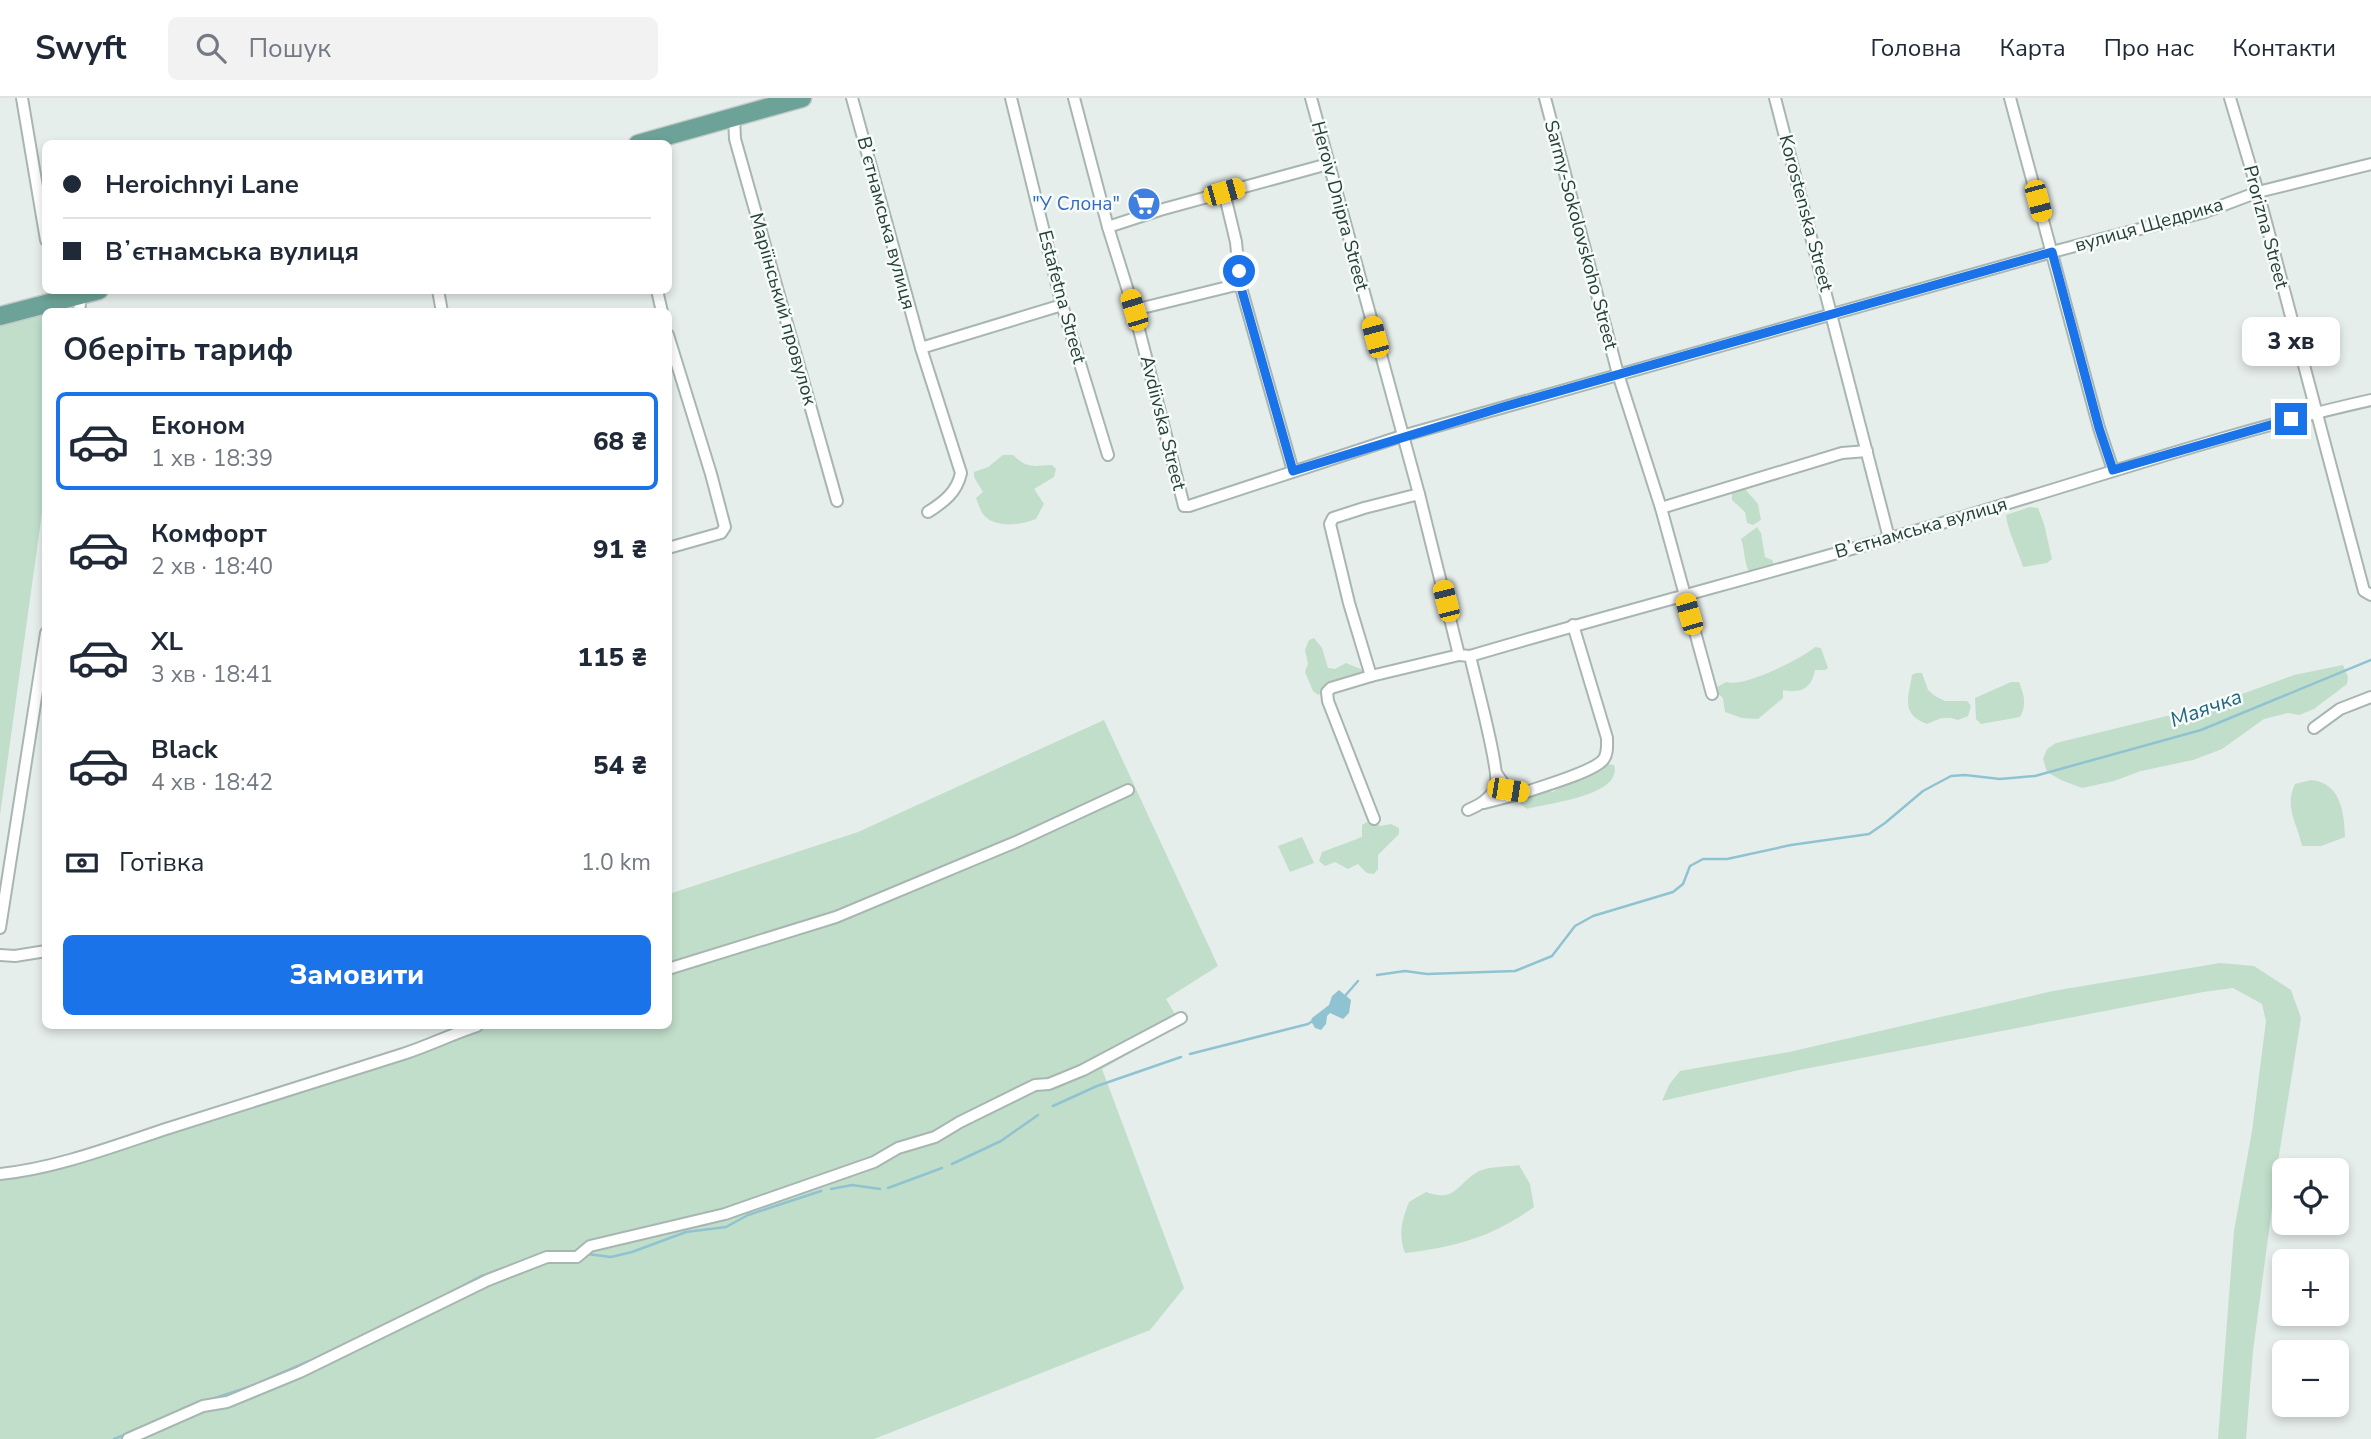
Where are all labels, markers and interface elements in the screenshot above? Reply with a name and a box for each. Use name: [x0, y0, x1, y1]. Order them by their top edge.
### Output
search box: [168, 17, 658, 80]
text: Swyft: [35, 26, 126, 71]
icon: search: [192, 29, 230, 67]
text: Пошук: [248, 31, 331, 66]
text: Головна: [1871, 32, 1962, 64]
text: Карта: [2000, 32, 2066, 64]
text: Про нас: [2104, 32, 2194, 64]
text: Контакти: [2232, 32, 2336, 64]
street label: Sarmy-Sokolovskoho Street: [1538, 117, 1624, 353]
street label: Heroiv Dnipra Street: [1305, 118, 1375, 294]
street label: Korostenska Street: [1773, 132, 1840, 295]
street label: Вʼєтнамська вулиця: [850, 133, 922, 313]
street label: Prorizna Street: [2237, 162, 2295, 292]
text: Heroichnyi Lane: [105, 167, 299, 202]
car: [1201, 176, 1248, 208]
car: [2023, 178, 2054, 224]
supermarket icon: "У Слона": [1125, 185, 1163, 223]
place label: "У Слона": [1032, 191, 1120, 217]
street label: вулиця Щедрика: [2072, 191, 2226, 259]
street label: Маріїнський провулок: [743, 210, 823, 408]
street label: Estafetna Street: [1032, 227, 1092, 367]
text: Вʼєтнамська вулиця: [105, 234, 359, 269]
route start: [1223, 255, 1255, 287]
car: [1118, 287, 1151, 333]
car: [1360, 314, 1391, 360]
callout: 3 хв: [2242, 317, 2340, 366]
text: 3 хв: [2268, 326, 2314, 357]
text: Оберіть тариф: [63, 328, 293, 371]
street label: Avdiivska Street: [1134, 353, 1192, 493]
route end: [2275, 403, 2307, 435]
text: Економ: [151, 408, 245, 443]
icon: car: [67, 410, 130, 473]
text: 68 ₴: [593, 424, 647, 459]
text: 1 хв · 18:39: [151, 443, 273, 474]
street label: Вʼєтнамська вулиця: [1832, 491, 2010, 565]
text: Комфорт: [151, 516, 267, 551]
icon: car: [67, 518, 130, 581]
text: 91 ₴: [593, 532, 647, 567]
text: 2 хв · 18:40: [151, 551, 273, 582]
car: [1431, 578, 1462, 624]
car: [1674, 591, 1705, 637]
text: XL: [151, 624, 183, 659]
icon: car: [67, 626, 130, 689]
text: 115 ₴: [577, 640, 647, 675]
text: 3 хв · 18:41: [151, 659, 273, 690]
water label: Маячка: [2166, 682, 2246, 734]
text: Black: [151, 732, 218, 767]
icon: car: [67, 734, 130, 797]
text: 54 ₴: [593, 748, 647, 783]
text: 4 хв · 18:42: [151, 767, 273, 798]
car: [1486, 776, 1531, 804]
icon: cash: [63, 844, 101, 882]
text: Готівка: [119, 845, 204, 880]
text: 1.0 km: [581, 847, 651, 878]
button: Замовити: [63, 935, 651, 1015]
map controls: [2272, 1158, 2349, 1417]
button: locate: [2272, 1158, 2349, 1235]
button: +: [2272, 1249, 2349, 1326]
button: −: [2272, 1340, 2349, 1417]

